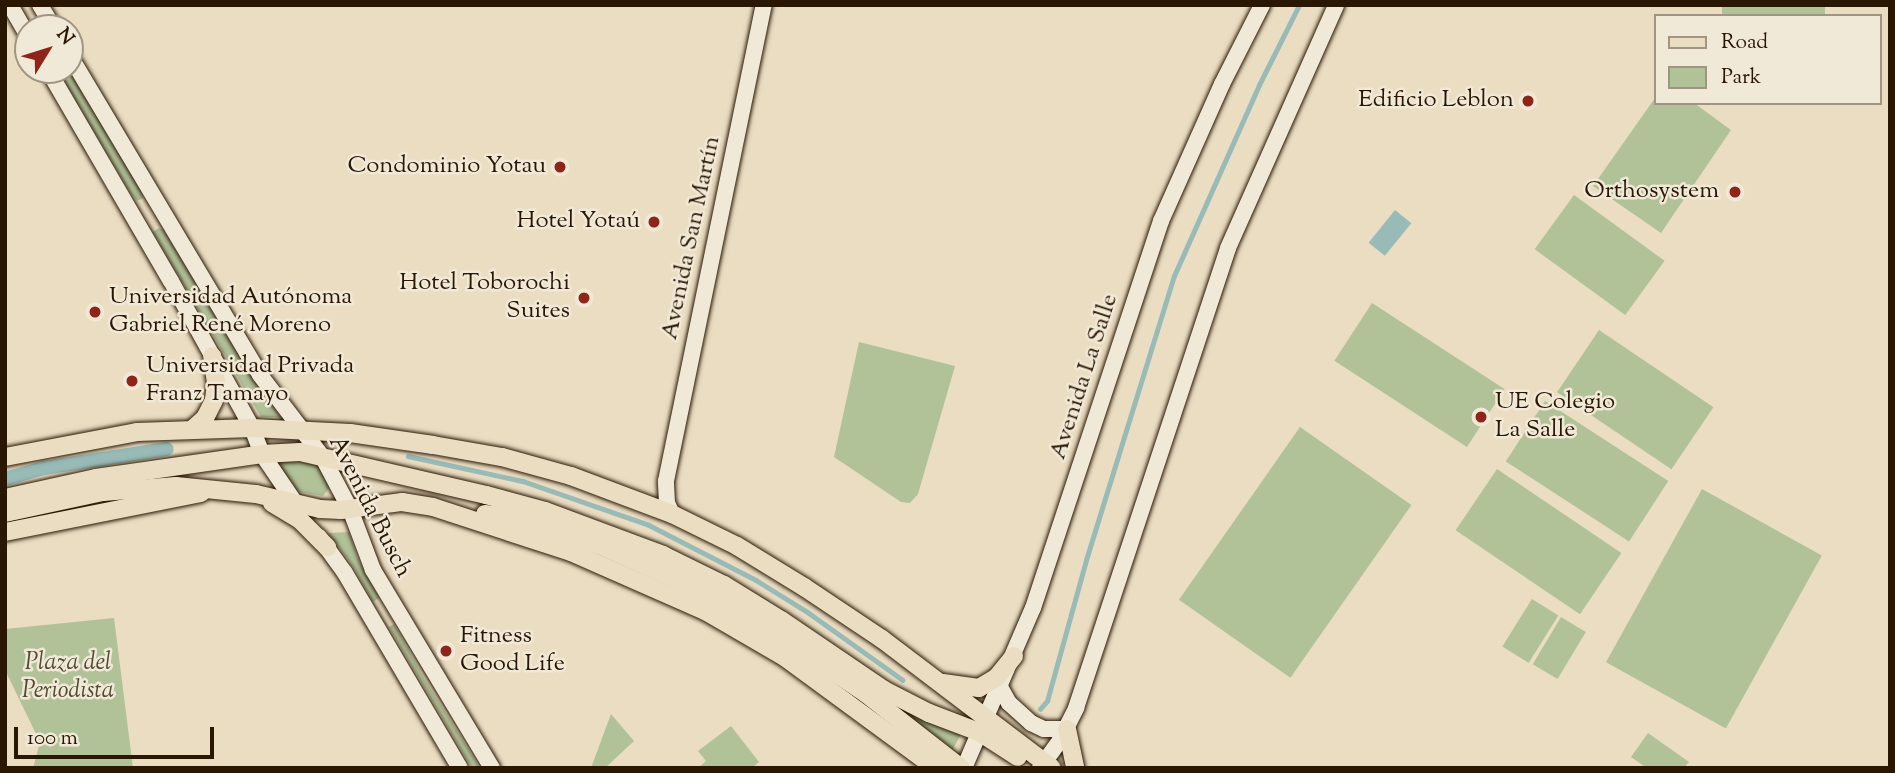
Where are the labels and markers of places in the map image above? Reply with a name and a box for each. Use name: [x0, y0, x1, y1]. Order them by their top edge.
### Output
place label: Edificio Leblon: [1358, 87, 1514, 115]
marker: Edificio Leblon: [1520, 93, 1536, 109]
place label: Condominio Yotau: [348, 153, 546, 181]
marker: Condominio Yotau: [552, 159, 568, 175]
place label: Orthosystem: [1584, 178, 1719, 206]
marker: Orthosystem: [1725, 182, 1745, 202]
place label: Hotel Yotaú: [516, 208, 640, 236]
marker: Hotel Yotaú: [646, 214, 662, 230]
place label: Hotel Toborochi Suites: [399, 270, 570, 326]
place label: Universidad Autónoma Gabriel René Moreno: [109, 284, 352, 340]
marker: Hotel Toborochi Suites: [576, 290, 592, 306]
marker: Universidad Autónoma Gabriel René Moreno: [87, 304, 103, 320]
place label: Universidad Privada Franz Tamayo: [146, 353, 354, 409]
marker: Universidad Privada Franz Tamayo: [124, 373, 140, 389]
place label: UE Colegio La Salle: [1495, 389, 1615, 445]
marker: UE Colegio La Salle: [1473, 409, 1489, 425]
place label: Fitness Good Life: [460, 623, 565, 679]
marker: Fitness Good Life: [438, 643, 454, 659]

